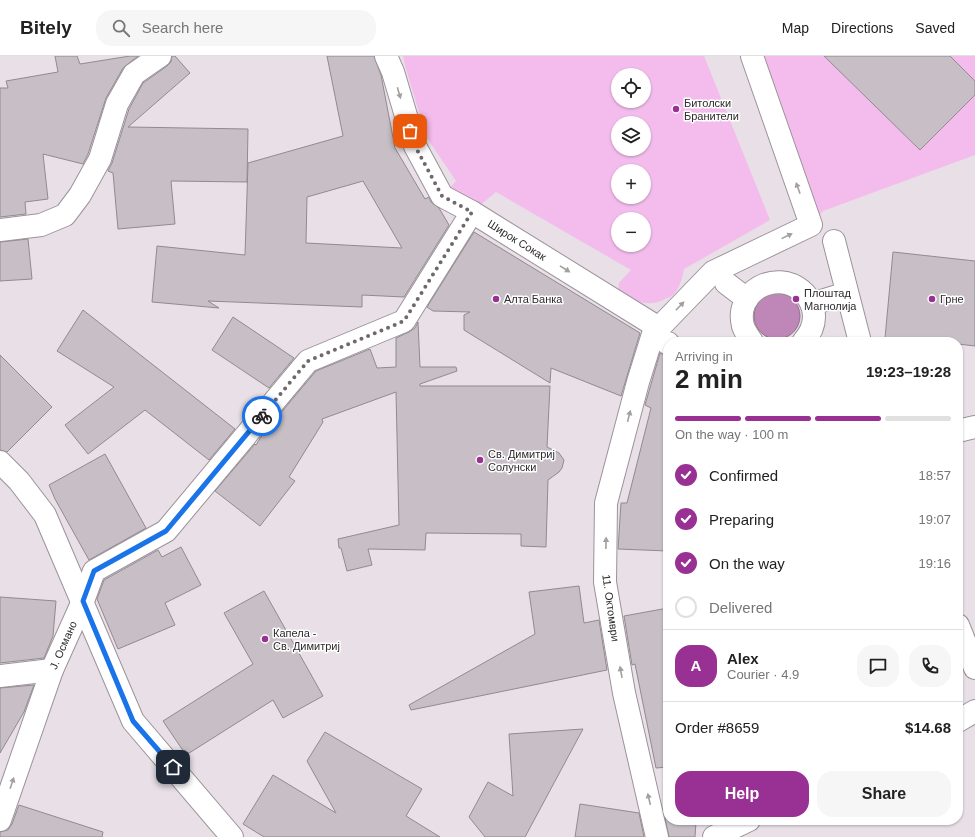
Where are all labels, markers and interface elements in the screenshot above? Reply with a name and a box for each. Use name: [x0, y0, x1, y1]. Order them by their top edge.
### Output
search box: [96, 10, 376, 46]
text: Bitely: [20, 17, 72, 38]
icon: search: [110, 17, 132, 39]
text: Search here: [142, 19, 223, 36]
text: Map: [782, 20, 809, 36]
text: Directions: [831, 20, 893, 36]
text: Saved: [915, 20, 955, 36]
map controls: [611, 68, 651, 252]
button: locate: [611, 68, 651, 108]
one-way arrow: [396, 87, 402, 99]
place label: Битолски Бранители: [684, 97, 739, 122]
marker: Битолски Бранители: [671, 104, 681, 114]
pin: [393, 114, 427, 148]
button: layers: [611, 116, 651, 156]
icon: bag: [399, 120, 421, 142]
button: +: [611, 164, 651, 204]
one-way arrow: [794, 181, 800, 193]
button: −: [611, 212, 651, 252]
street label: Широк Сокак: [486, 217, 548, 263]
one-way arrow: [782, 233, 793, 239]
one-way arrow: [560, 265, 570, 273]
place label: Плоштад Магнолија: [804, 287, 857, 312]
place label: Алта Банка: [504, 293, 563, 305]
place label: Грне: [940, 293, 964, 305]
marker: Алта Банка: [491, 294, 501, 304]
marker: Плоштад Магнолија: [791, 294, 801, 304]
marker: Грне: [927, 294, 937, 304]
one-way arrow: [675, 301, 685, 311]
text: Arriving in: [675, 349, 733, 364]
text: 19:23–19:28: [866, 363, 951, 380]
text: 2 min: [675, 364, 743, 394]
courier: [242, 396, 282, 436]
icon: bike: [251, 405, 273, 427]
one-way arrow: [626, 410, 632, 422]
text: On the way · 100 m: [675, 427, 788, 442]
place label: Св. Димитриј Солунски: [488, 448, 555, 473]
marker: Св. Димитриј Солунски: [475, 455, 485, 465]
icon: check: [675, 464, 697, 486]
text: Confirmed: [709, 467, 778, 484]
text: 18:57: [918, 468, 951, 483]
icon: check: [675, 508, 697, 530]
text: Preparing: [709, 511, 774, 528]
text: 19:07: [918, 512, 951, 527]
one-way arrow: [603, 536, 609, 549]
icon: check: [675, 552, 697, 574]
text: On the way: [709, 555, 785, 572]
text: 19:16: [918, 556, 951, 571]
street label: 11. Октомври: [600, 574, 622, 642]
text: Delivered: [709, 599, 772, 616]
street label: Ј. Османо: [47, 619, 79, 671]
place label: Капела - Св. Димитриј: [273, 627, 340, 652]
marker: Капела - Св. Димитриј: [260, 634, 270, 644]
button: chat: [857, 645, 899, 687]
button: phone: [909, 645, 951, 687]
text: Alex: [727, 650, 759, 667]
text: A: [691, 657, 701, 674]
one-way arrow: [618, 666, 624, 678]
text: Courier · 4.9: [727, 667, 799, 682]
text: Order #8659: [675, 719, 759, 736]
text: $14.68: [905, 719, 951, 736]
pin: [156, 750, 190, 784]
icon: home: [162, 756, 184, 778]
button: Help: [675, 771, 809, 817]
button: Share: [817, 771, 951, 817]
one-way arrow: [10, 777, 16, 789]
one-way arrow: [645, 793, 651, 805]

